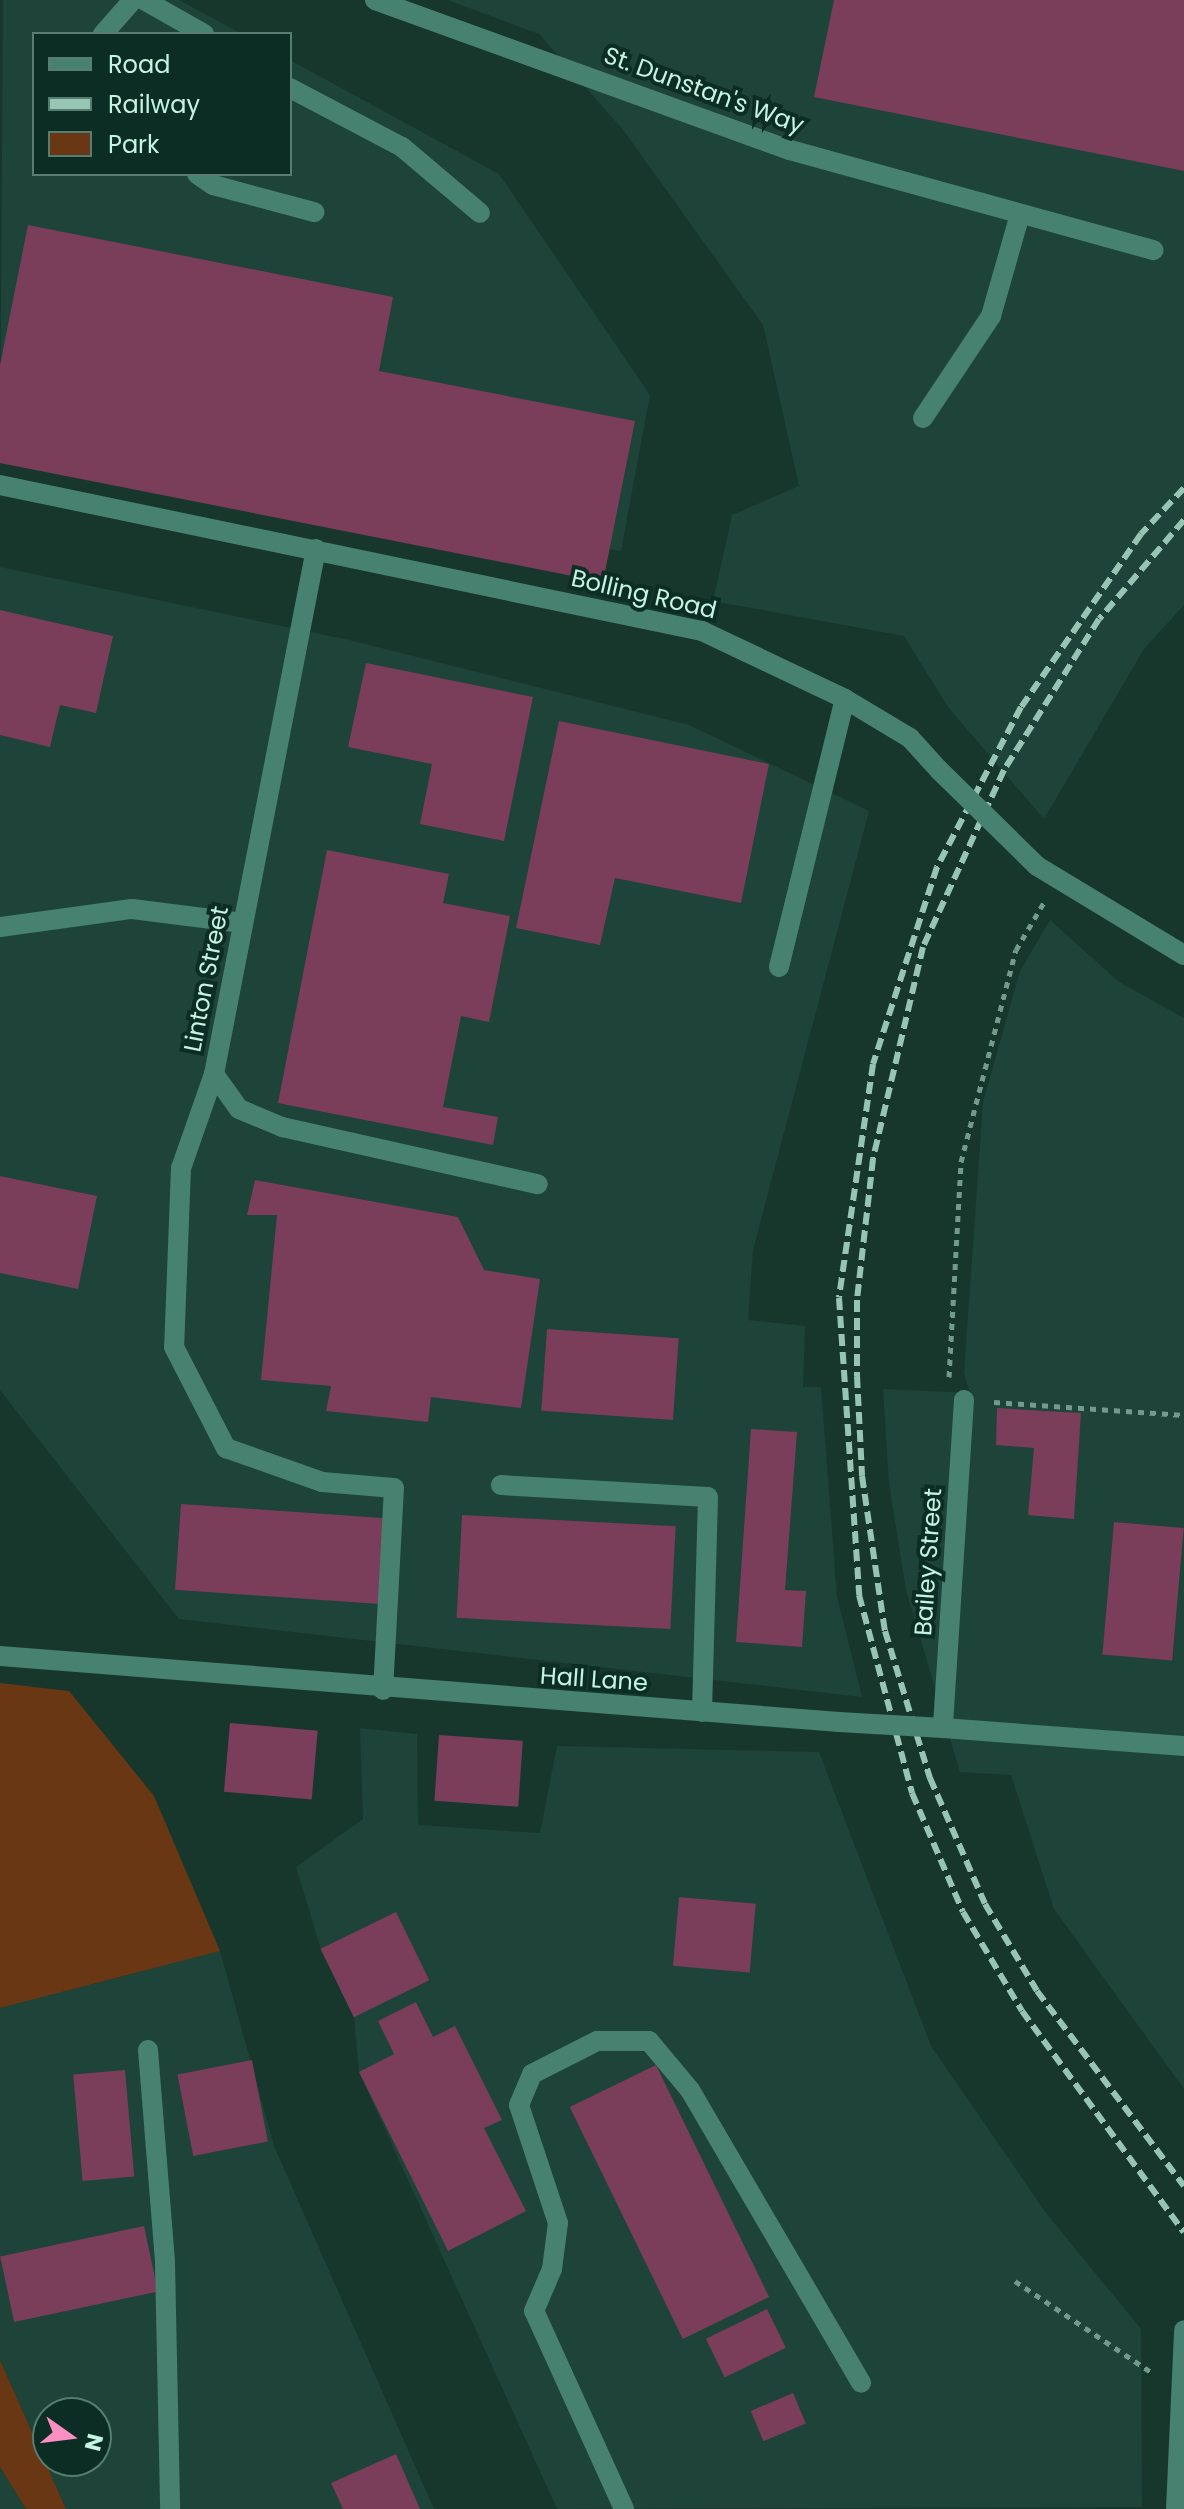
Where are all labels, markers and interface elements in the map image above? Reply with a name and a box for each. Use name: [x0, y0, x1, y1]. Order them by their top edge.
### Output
legend: [32, 32, 292, 176]
street label: St. Dunstan's Way: [600, 40, 808, 140]
text: Road: [108, 48, 170, 81]
text: Railway: [108, 88, 200, 121]
text: Park: [108, 128, 159, 161]
street label: Bolling Road: [569, 563, 719, 625]
street label: Linton Street: [178, 904, 234, 1054]
street label: Bailey Street: [908, 1487, 948, 1637]
street label: Hall Lane: [539, 1661, 649, 1697]
north arrow: [32, 2397, 112, 2477]
text: N: [77, 2431, 111, 2454]

